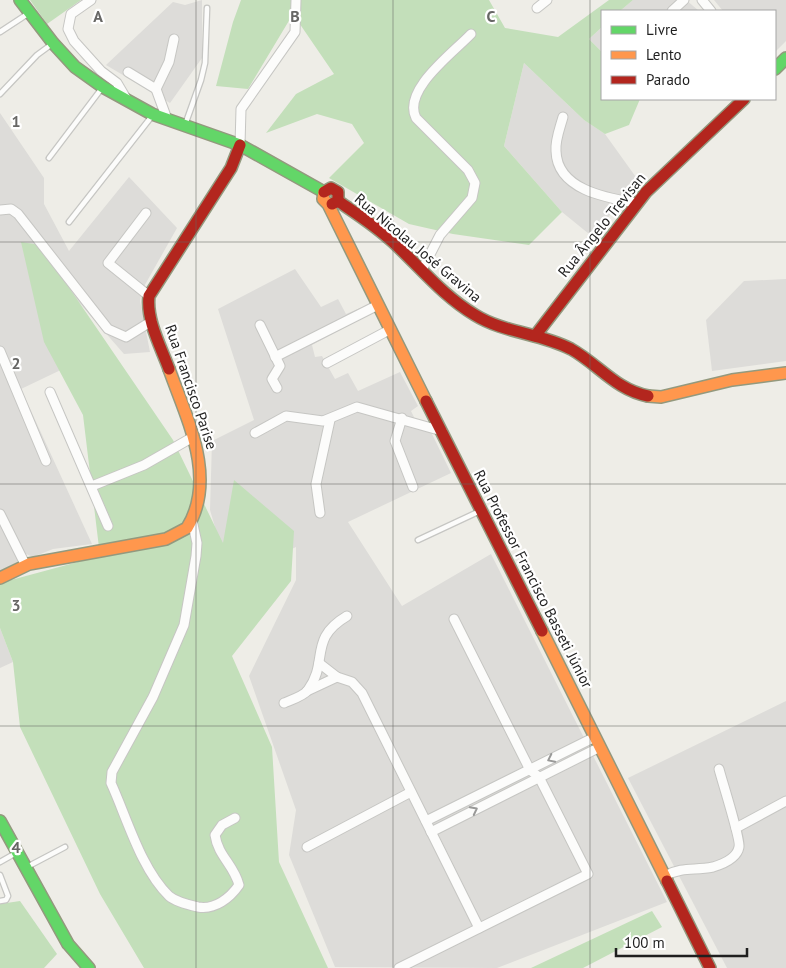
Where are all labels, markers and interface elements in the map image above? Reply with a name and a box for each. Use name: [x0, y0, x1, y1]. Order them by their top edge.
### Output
text: A: [93, 6, 103, 26]
text: B: [290, 6, 300, 26]
text: C: [487, 6, 496, 26]
legend: [601, 10, 776, 100]
text: Livre: [646, 20, 678, 39]
text: Lento: [646, 45, 682, 64]
text: Parado: [646, 70, 690, 89]
text: 1: [11, 111, 21, 131]
street label: Rua Ângelo Trevisan: [554, 169, 650, 281]
street label: Rua Nicolau José Gravina: [351, 189, 486, 306]
street label: Rua Francisco Parise: [161, 322, 222, 452]
text: 2: [11, 353, 21, 373]
street label: Rua Professor Francisco Basseti Júnior: [470, 466, 597, 691]
text: 3: [11, 595, 21, 615]
one-way arrow: [547, 753, 556, 763]
one-way arrow: [469, 806, 478, 816]
text: 4: [11, 837, 21, 857]
scale bar: [616, 926, 747, 958]
text: 100 m: [624, 933, 665, 952]

